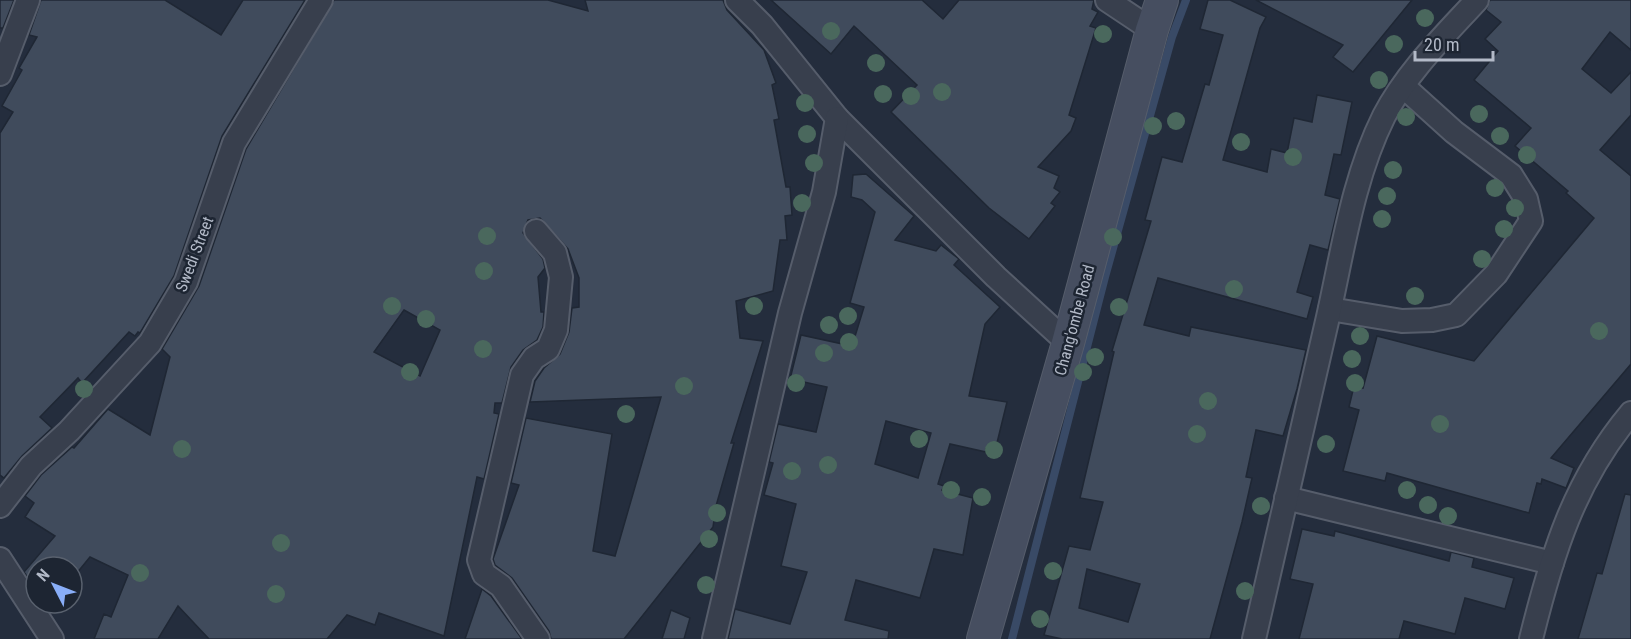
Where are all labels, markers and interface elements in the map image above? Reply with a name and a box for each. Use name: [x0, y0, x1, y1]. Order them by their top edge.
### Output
scale bar: [1415, 24, 1493, 62]
text: 20 m: [1424, 34, 1459, 55]
street label: Swedi Street: [171, 214, 218, 294]
street label: Chang'ombe Road: [1051, 263, 1098, 377]
north arrow: [24, 555, 84, 615]
text: N: [33, 565, 54, 585]

